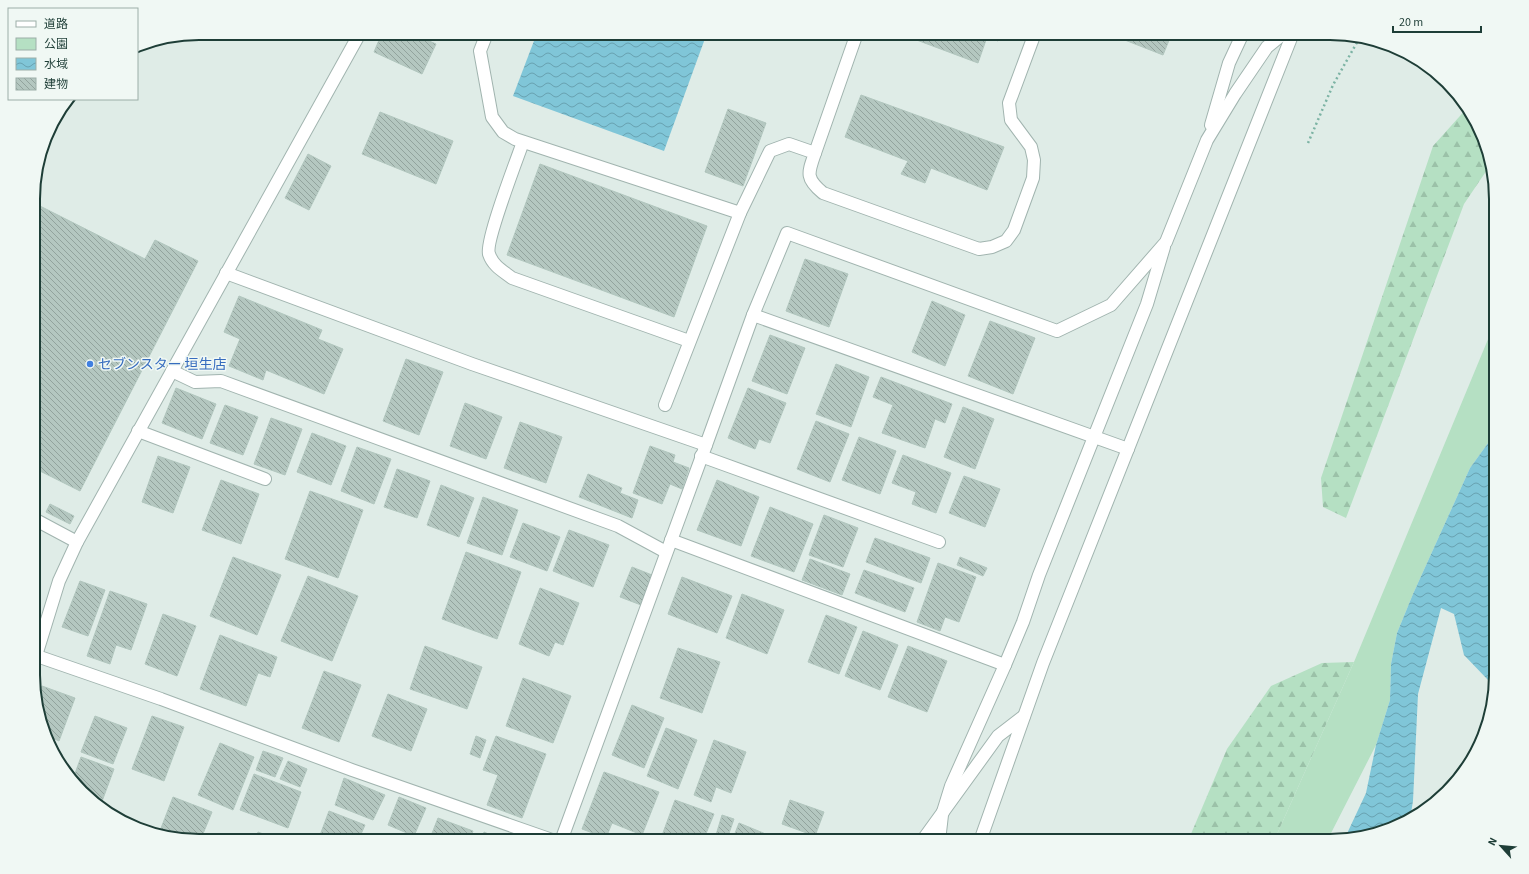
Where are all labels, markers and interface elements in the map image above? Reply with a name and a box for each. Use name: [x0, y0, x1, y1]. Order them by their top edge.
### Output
legend: [8, 8, 138, 100]
scale bar: [1393, 8, 1481, 34]
text: 20 m: [1399, 14, 1423, 31]
text: 道路: [44, 16, 68, 33]
text: 公園: [44, 36, 68, 53]
text: 水域: [44, 56, 68, 73]
text: 建物: [44, 76, 68, 93]
place label: セブンスター 垣生店: [98, 355, 227, 375]
marker: セブンスター 垣生店: [85, 359, 95, 369]
north arrow: [1481, 826, 1521, 866]
text: N: [1484, 835, 1501, 848]

